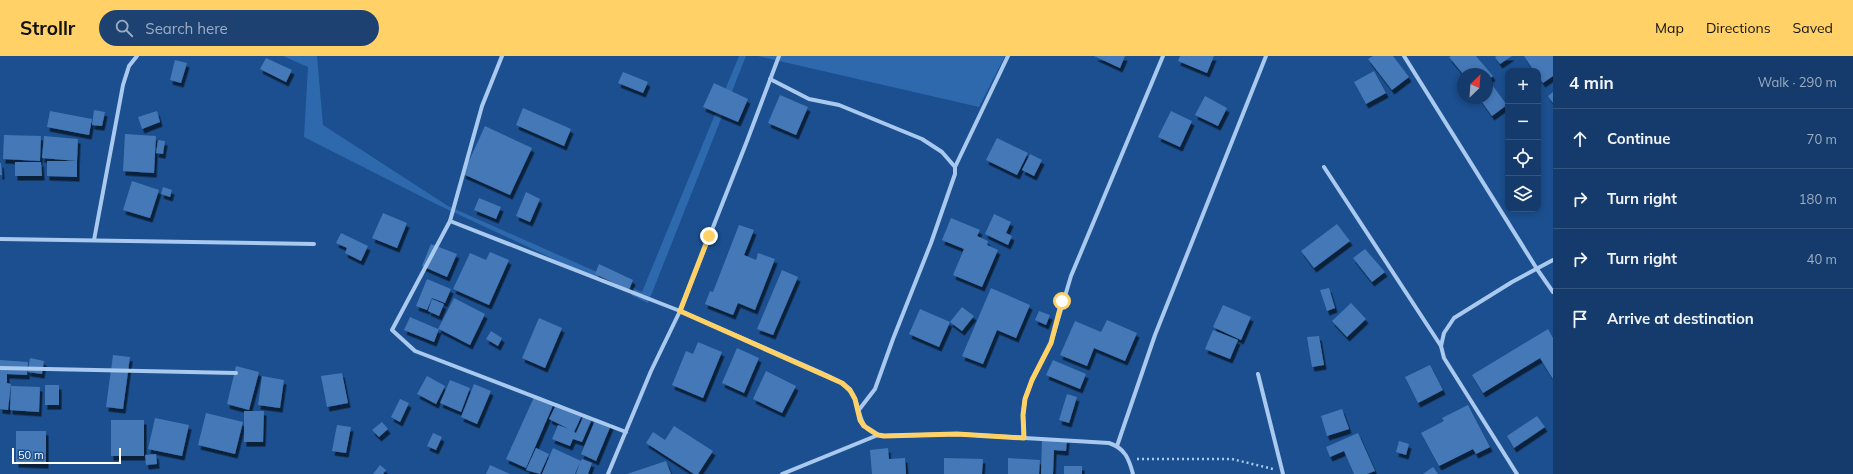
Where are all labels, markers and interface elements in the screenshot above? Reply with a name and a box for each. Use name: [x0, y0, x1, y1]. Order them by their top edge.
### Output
search box: [99, 10, 379, 46]
text: Strollr: [20, 16, 75, 40]
icon: search: [113, 17, 135, 39]
text: Search here: [145, 19, 228, 38]
text: Map: [1655, 19, 1684, 37]
text: Directions: [1706, 19, 1771, 37]
text: Saved: [1793, 19, 1833, 37]
north arrow: [1457, 68, 1493, 104]
map controls: [1505, 68, 1541, 212]
button: +: [1505, 68, 1541, 104]
text: 4 min: [1569, 72, 1614, 93]
text: Walk · 290 m: [1758, 74, 1837, 90]
button: −: [1505, 104, 1541, 140]
icon: ahead: [1569, 128, 1591, 150]
text: Continue: [1607, 129, 1670, 148]
text: 70 m: [1807, 131, 1837, 147]
button: locate: [1505, 140, 1541, 176]
button: layers: [1505, 176, 1541, 212]
icon: right: [1569, 188, 1591, 210]
text: Turn right: [1607, 189, 1677, 208]
text: 180 m: [1799, 191, 1837, 207]
route end: [700, 227, 718, 245]
icon: right: [1569, 248, 1591, 270]
text: Turn right: [1607, 249, 1677, 268]
text: 40 m: [1807, 251, 1837, 267]
route start: [1053, 292, 1071, 310]
icon: arrive: [1569, 308, 1591, 330]
text: Arrive at destination: [1607, 309, 1754, 328]
scale bar: [12, 446, 121, 465]
text: 50 m: [18, 448, 44, 462]

